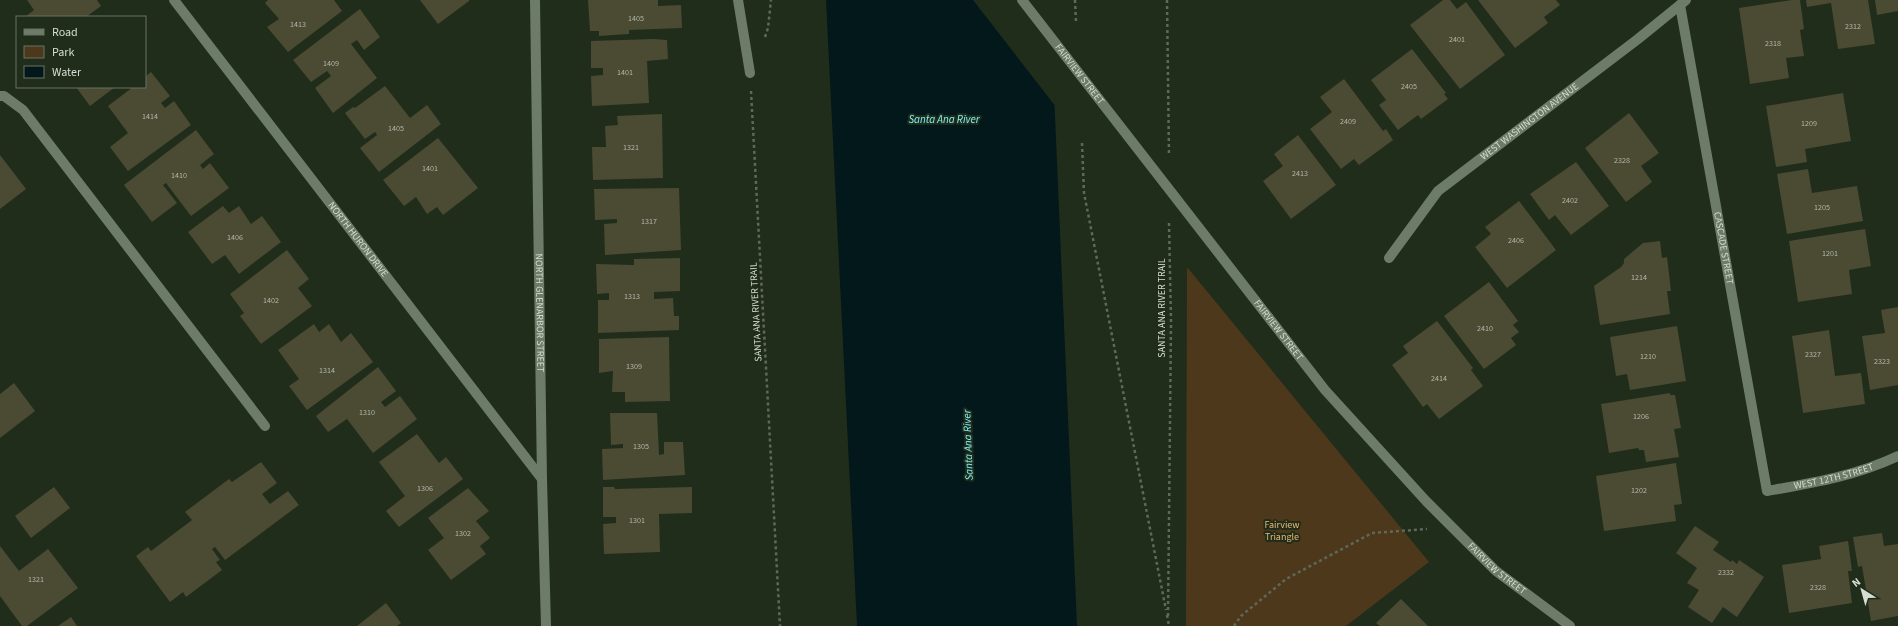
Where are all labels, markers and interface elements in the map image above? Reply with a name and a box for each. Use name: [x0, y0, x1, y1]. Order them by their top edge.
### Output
house number: 1405: [628, 13, 644, 24]
legend: [16, 16, 146, 88]
house number: 1413: [290, 19, 306, 30]
house number: 2312: [1845, 21, 1861, 32]
text: Road: [52, 24, 78, 41]
house number: 2401: [1449, 34, 1465, 45]
house number: 2318: [1765, 38, 1781, 49]
street label: FAIRVIEW STREET: [1052, 41, 1108, 108]
text: Park: [52, 44, 74, 61]
house number: 1409: [323, 58, 339, 69]
text: Water: [52, 64, 82, 81]
house number: 1401: [617, 67, 633, 78]
street label: WEST WASHINGTON AVENUE: [1477, 79, 1582, 163]
house number: 2405: [1401, 81, 1417, 92]
house number: 1414: [142, 111, 158, 122]
water label: Santa Ana River: [909, 112, 981, 127]
house number: 2409: [1340, 116, 1356, 127]
house number: 1209: [1801, 118, 1817, 129]
house number: 1405: [388, 123, 404, 134]
house number: 1321: [623, 142, 639, 153]
house number: 2328: [1614, 155, 1630, 166]
house number: 1401: [422, 163, 438, 174]
house number: 2413: [1292, 168, 1308, 179]
house number: 1410: [171, 170, 187, 181]
house number: 2402: [1562, 195, 1578, 206]
street label: NORTH HURON DRIVE: [325, 199, 391, 280]
house number: 1205: [1814, 202, 1830, 213]
street label: CASCADE STREET: [1710, 211, 1737, 286]
house number: 1317: [641, 216, 657, 227]
house number: 1406: [227, 232, 243, 243]
house number: 2406: [1508, 235, 1524, 246]
house number: 1201: [1822, 248, 1838, 259]
street label: NORTH GLENARBOR STREET: [532, 253, 547, 373]
street label: SANTA ANA RIVER TRAIL: [1155, 258, 1169, 358]
street label: SANTA ANA RIVER TRAIL: [746, 262, 766, 362]
house number: 1214: [1631, 272, 1647, 283]
house number: 1313: [624, 291, 640, 302]
house number: 1402: [263, 295, 279, 306]
street label: FAIRVIEW STREET: [1250, 297, 1307, 364]
house number: 2410: [1477, 323, 1493, 334]
house number: 2327: [1805, 349, 1821, 360]
house number: 1210: [1640, 351, 1656, 362]
house number: 2323: [1874, 356, 1890, 367]
house number: 1309: [626, 361, 642, 372]
house number: 1314: [319, 365, 335, 376]
house number: 2414: [1431, 373, 1447, 384]
house number: 1310: [359, 407, 375, 418]
water label: Santa Ana River: [959, 408, 977, 481]
house number: 1206: [1633, 411, 1649, 422]
house number: 1305: [633, 441, 649, 452]
street label: WEST 12TH STREET: [1793, 460, 1876, 493]
house number: 1306: [417, 483, 433, 494]
house number: 1202: [1631, 485, 1647, 496]
house number: 1301: [629, 515, 645, 526]
park label: Fairview Triangle: [1264, 518, 1300, 544]
house number: 1302: [455, 528, 471, 539]
street label: FAIRVIEW STREET: [1464, 539, 1529, 598]
house number: 2332: [1718, 567, 1734, 578]
north arrow: [1842, 570, 1882, 610]
house number: 1321: [28, 574, 44, 585]
text: N: [1849, 574, 1864, 591]
house number: 2328: [1810, 582, 1826, 593]

